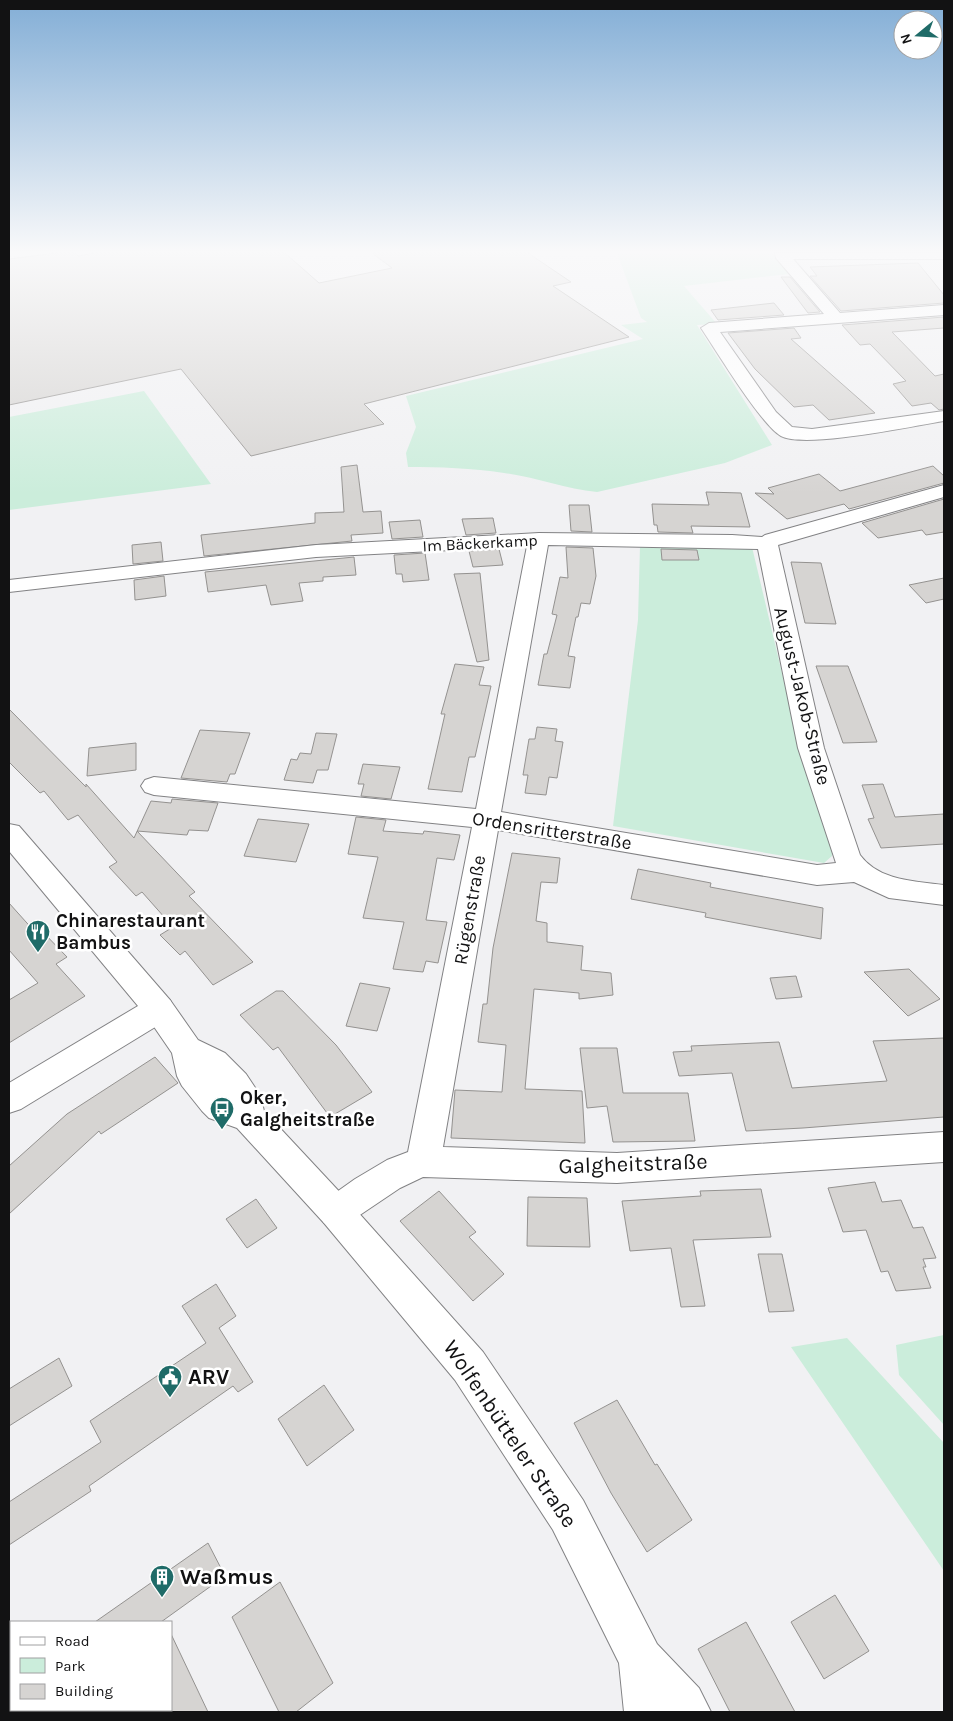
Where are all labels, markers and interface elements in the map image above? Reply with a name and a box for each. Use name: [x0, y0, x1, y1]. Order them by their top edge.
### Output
north arrow: [893, 10, 943, 60]
text: N: [896, 31, 916, 46]
street label: Im Bäckerkamp: [422, 530, 538, 556]
street label: August-Jakob-Straße: [769, 605, 835, 787]
street label: Ordensritterstraße: [471, 808, 633, 854]
street label: Rügenstraße: [450, 853, 490, 967]
place label: Chinarestaurant Bambus: [56, 910, 205, 954]
restaurant icon: Chinarestaurant Bambus: [25, 919, 51, 953]
place label: Oker, Galgheitstraße: [240, 1087, 375, 1131]
bus stop icon: Oker, Galgheitstraße: [209, 1096, 235, 1130]
street label: Galgheitstraße: [558, 1148, 708, 1180]
street label: Wolfenbütteler Straße: [438, 1335, 582, 1533]
public building icon: ARV: [157, 1364, 183, 1398]
place label: ARV: [188, 1364, 229, 1390]
building icon: Waßmus: [149, 1564, 175, 1598]
place label: Waßmus: [180, 1564, 273, 1590]
legend: [10, 1621, 172, 1711]
text: Road: [55, 1632, 90, 1650]
text: Park: [55, 1657, 85, 1675]
text: Building: [55, 1682, 113, 1700]

